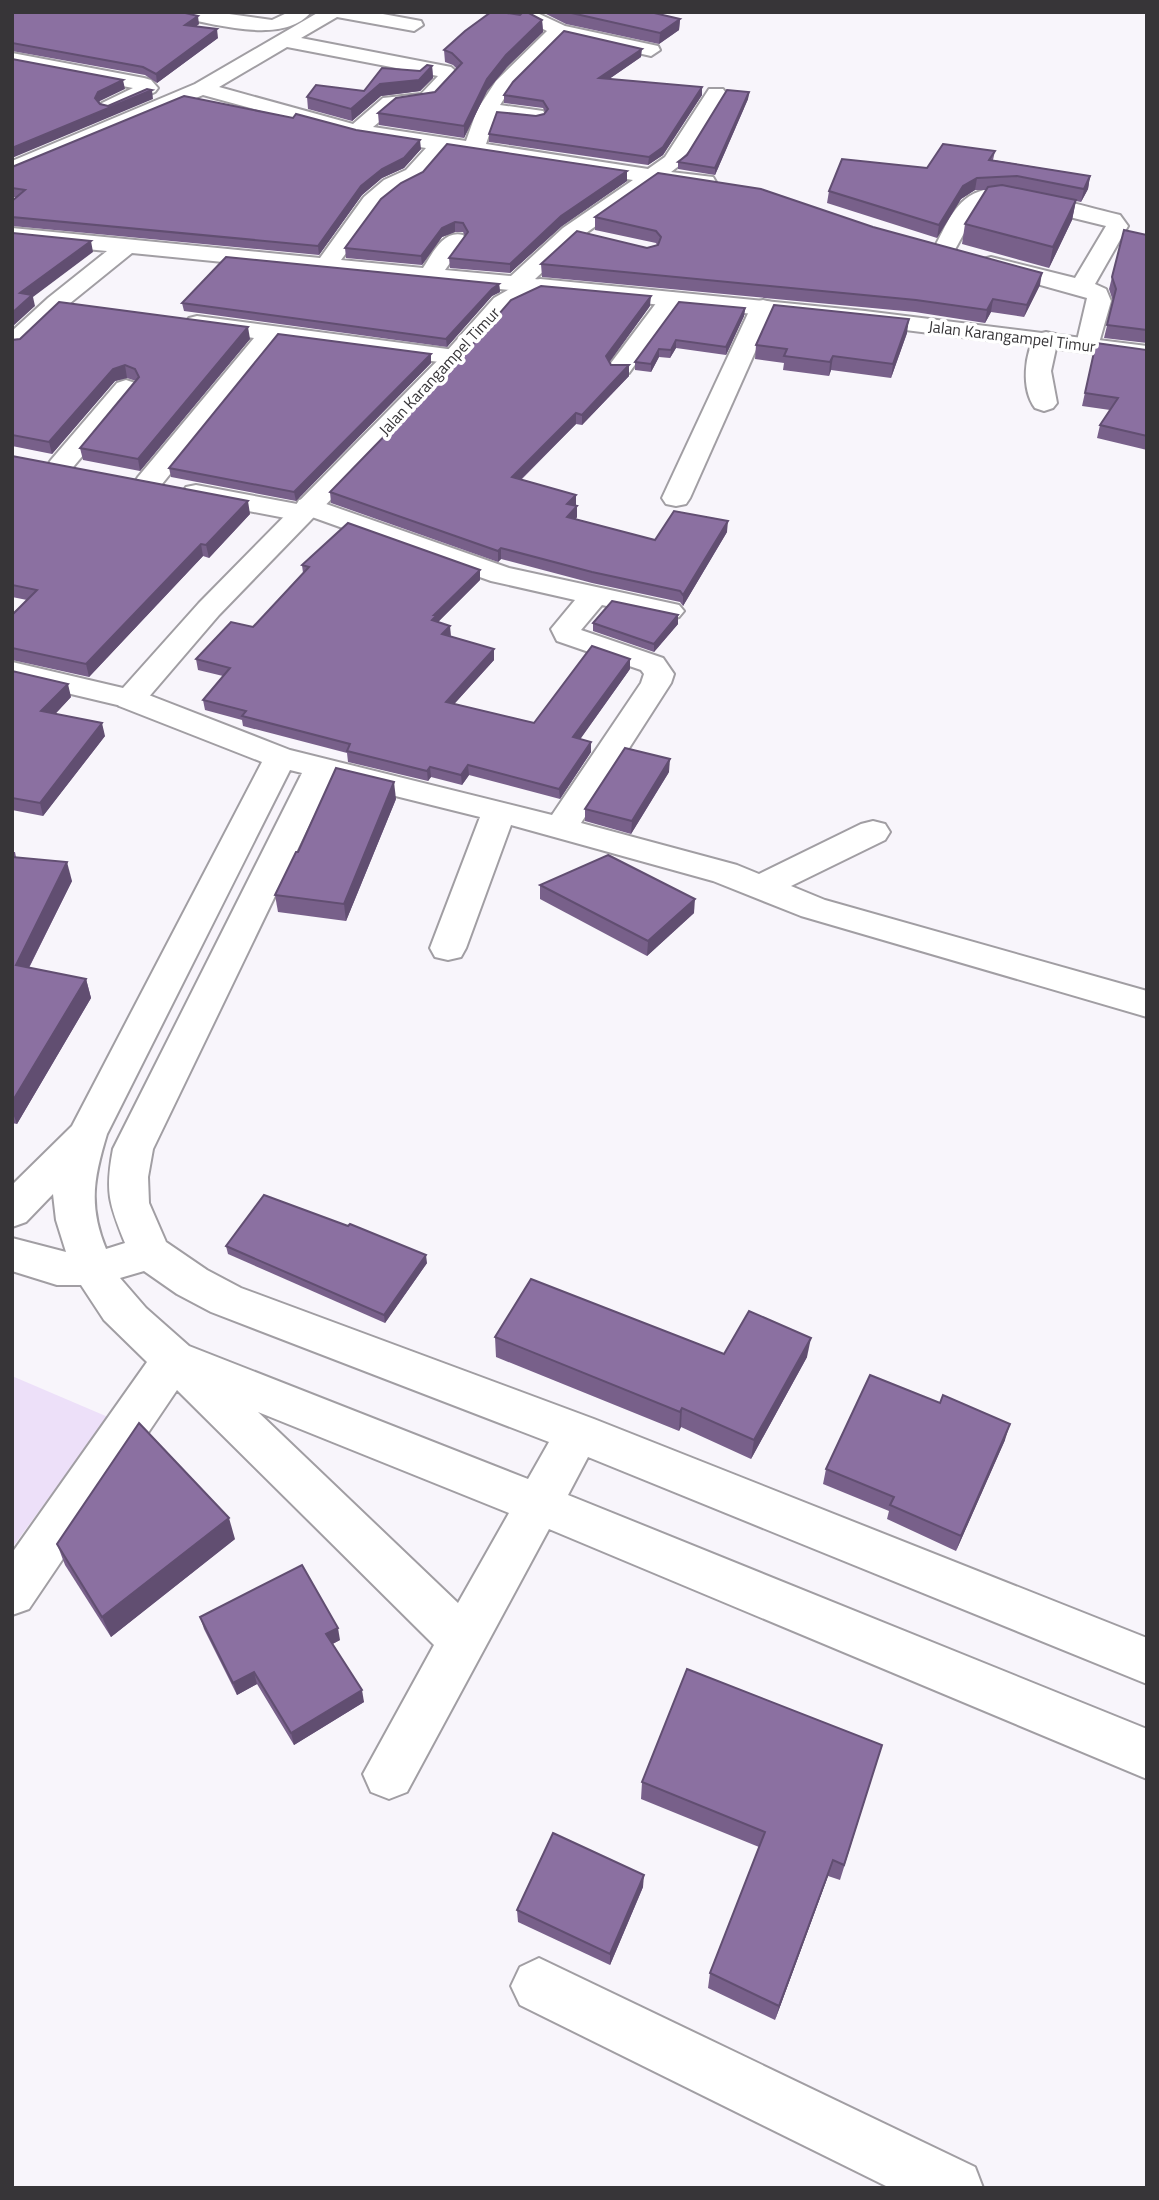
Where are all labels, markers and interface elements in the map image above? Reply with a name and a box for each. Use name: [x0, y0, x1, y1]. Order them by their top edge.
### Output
street label: Jalan Karangampel Timur: [373, 301, 506, 441]
street label: Jalan Karangampel Timur: [927, 314, 1097, 358]

